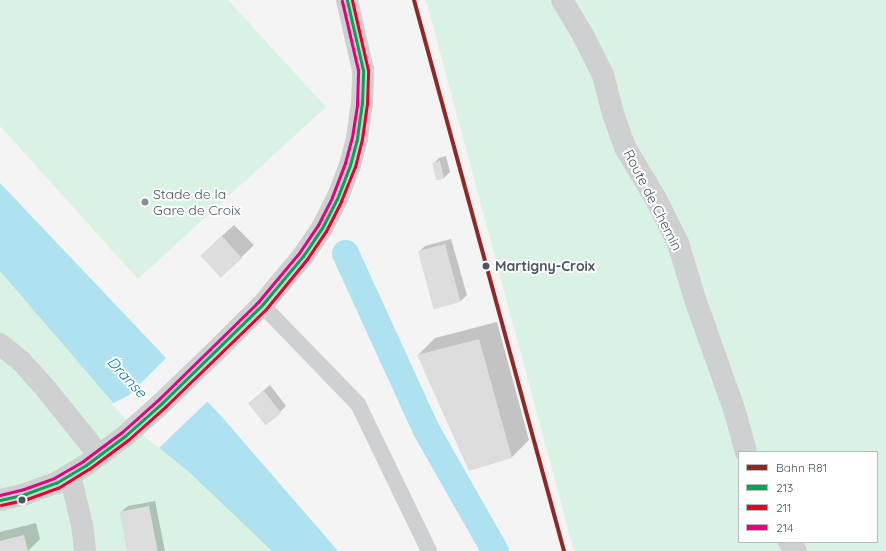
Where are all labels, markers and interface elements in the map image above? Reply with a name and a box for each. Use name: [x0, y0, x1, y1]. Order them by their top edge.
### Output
street label: Route de Chemin: [620, 147, 686, 253]
place label: Stade de la Gare de Croix: [153, 186, 241, 218]
marker: Stade de la Gare de Croix: [140, 197, 150, 207]
place label: Martigny-Croix: [495, 258, 595, 274]
marker: Martigny-Croix: [480, 260, 492, 272]
water label: Dranse: [103, 353, 151, 401]
legend: [738, 451, 878, 543]
text: Bahn R81: [776, 460, 827, 475]
text: 213: [776, 480, 793, 495]
unlabelled marker: [17, 495, 27, 505]
text: 211: [776, 500, 792, 515]
text: 214: [776, 520, 793, 535]

